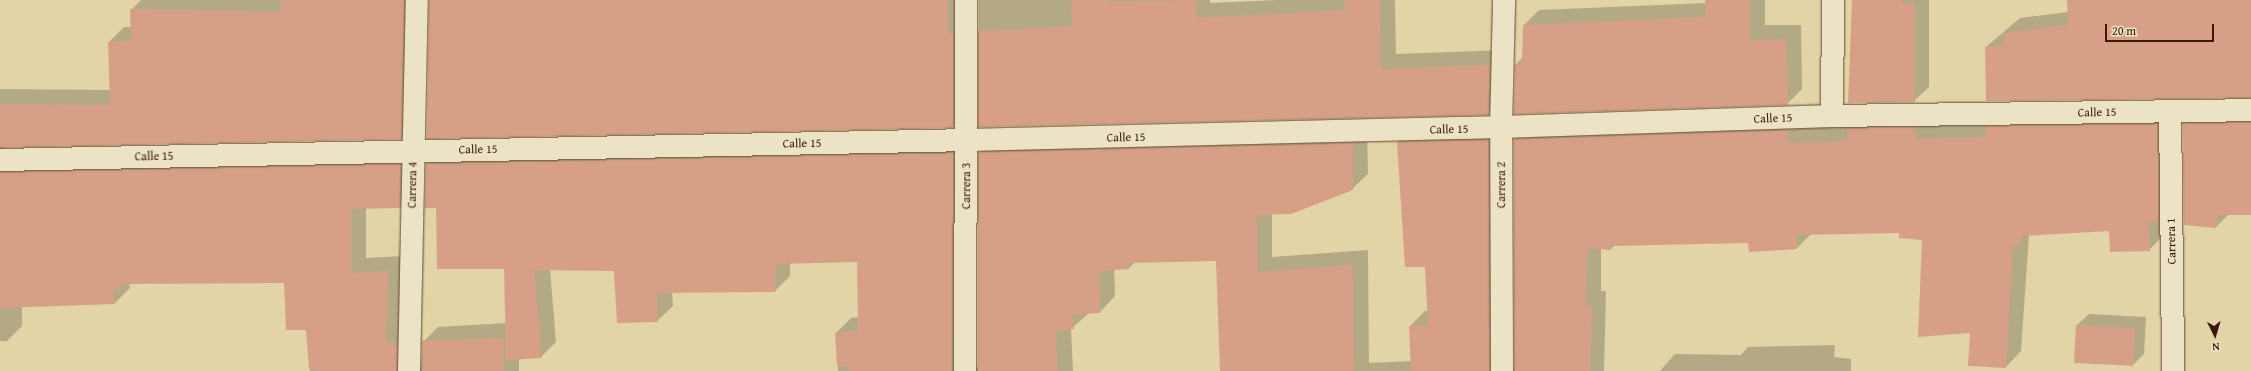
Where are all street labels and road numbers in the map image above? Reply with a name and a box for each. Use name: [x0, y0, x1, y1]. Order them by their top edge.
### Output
street label: Calle 15: [2077, 104, 2117, 120]
street label: Calle 15: [1753, 110, 1793, 126]
street label: Calle 15: [1429, 121, 1469, 137]
street label: Calle 15: [1106, 129, 1146, 145]
street label: Calle 15: [782, 135, 822, 151]
street label: Calle 15: [458, 141, 498, 157]
street label: Calle 15: [134, 148, 174, 164]
street label: Carrera 4: [404, 162, 420, 208]
street label: Carrera 2: [1494, 162, 1508, 208]
street label: Carrera 3: [959, 163, 973, 209]
street label: Carrera 1: [2163, 218, 2179, 264]

